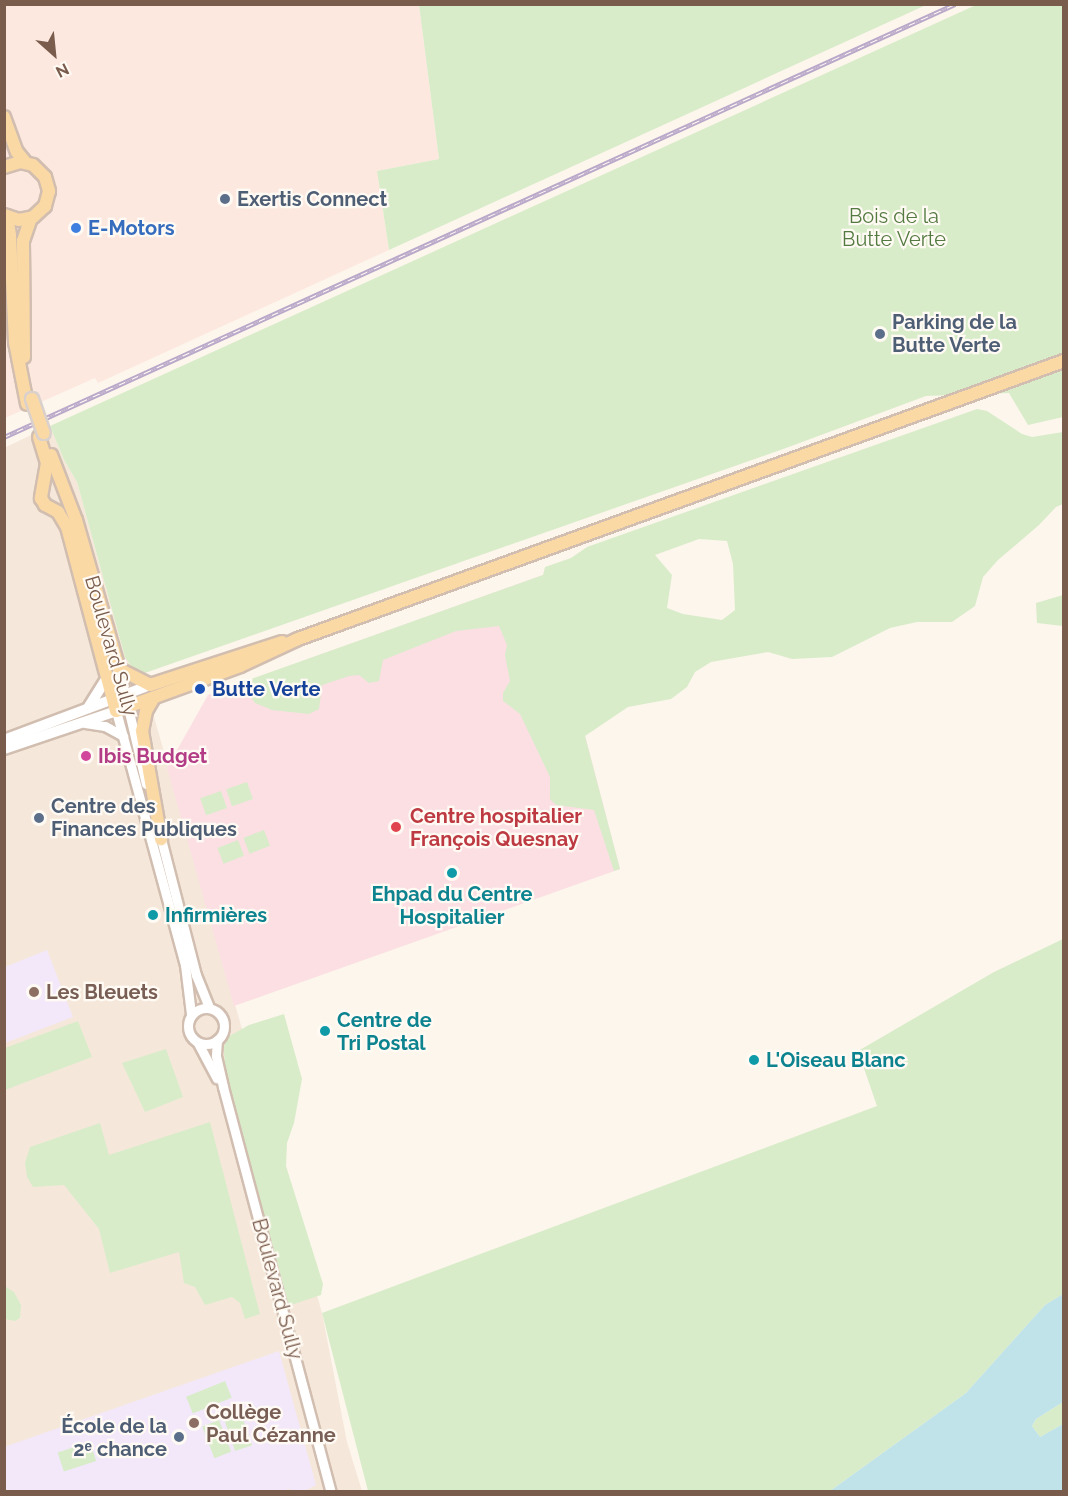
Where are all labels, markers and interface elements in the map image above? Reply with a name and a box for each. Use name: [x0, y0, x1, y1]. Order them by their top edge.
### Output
north arrow: [24, 24, 84, 84]
text: N: [53, 59, 72, 82]
place label: Exertis Connect: [237, 187, 387, 211]
marker: Exertis Connect: [218, 192, 232, 206]
park label: Bois de la Butte Verte: [842, 204, 946, 251]
place label: E-Motors: [88, 216, 175, 240]
marker: E-Motors: [69, 221, 83, 235]
place label: Parking de la Butte Verte: [892, 310, 1017, 357]
marker: Parking de la Butte Verte: [873, 327, 887, 341]
street label: Boulevard Sully: [79, 573, 143, 719]
place label: Butte Verte: [212, 677, 321, 701]
marker: Butte Verte: [193, 682, 207, 696]
place label: Ibis Budget: [98, 744, 207, 768]
marker: Ibis Budget: [79, 749, 93, 763]
place label: Centre des Finances Publiques: [51, 795, 237, 842]
place label: Centre hospitalier François Quesnay: [410, 804, 582, 851]
marker: Centre des Finances Publiques: [32, 811, 46, 825]
marker: Centre hospitalier François Quesnay: [387, 818, 405, 836]
marker: Ehpad du Centre Hospitalier: [445, 866, 459, 880]
place label: Ehpad du Centre Hospitalier: [372, 882, 532, 929]
place label: Infirmières: [165, 903, 267, 927]
marker: Infirmières: [146, 908, 160, 922]
place label: Les Bleuets: [46, 980, 158, 1004]
marker: Les Bleuets: [27, 985, 41, 999]
place label: Centre de Tri Postal: [337, 1008, 432, 1055]
marker: Centre de Tri Postal: [318, 1024, 332, 1038]
place label: L'Oiseau Blanc: [766, 1048, 906, 1072]
marker: L'Oiseau Blanc: [747, 1053, 761, 1067]
street label: Boulevard Sully: [247, 1216, 307, 1362]
place label: Collège Paul Cézanne: [206, 1400, 336, 1447]
place label: École de la 2ᵉ chance: [61, 1414, 167, 1461]
marker: Collège Paul Cézanne: [187, 1416, 201, 1430]
marker: École de la 2ᵉ chance: [172, 1430, 186, 1444]

